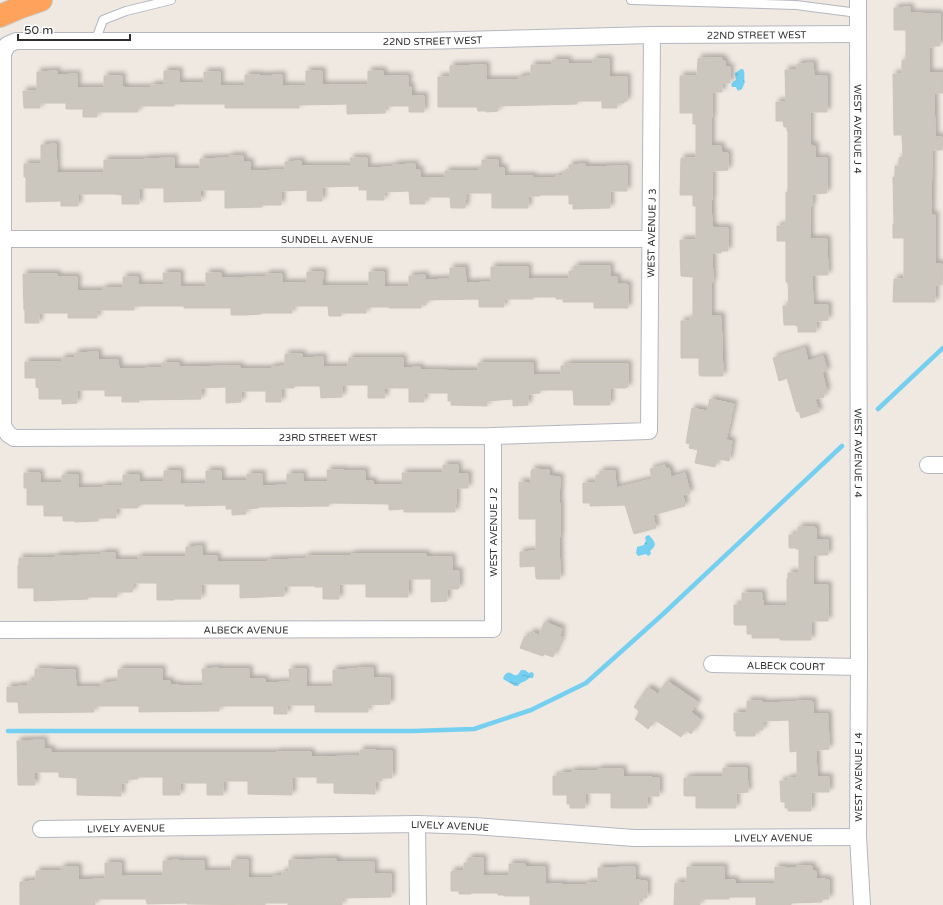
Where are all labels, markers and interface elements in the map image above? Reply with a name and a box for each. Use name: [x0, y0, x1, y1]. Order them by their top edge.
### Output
scale bar: [18, 16, 130, 42]
text: 50 m: [24, 23, 53, 37]
street label: 22ND STREET WEST: [707, 29, 806, 42]
street label: 22ND STREET WEST: [383, 34, 483, 48]
street label: WEST AVENUE J 4: [851, 84, 863, 174]
street label: WEST AVENUE J 3: [645, 188, 659, 278]
street label: SUNDELL AVENUE: [281, 234, 373, 246]
street label: WEST AVENUE J 4: [852, 408, 864, 498]
street label: 23RD STREET WEST: [279, 432, 377, 444]
street label: WEST AVENUE J 2: [488, 487, 500, 577]
street label: ALBECK AVENUE: [203, 624, 289, 637]
street label: ALBECK COURT: [747, 660, 825, 673]
street label: WEST AVENUE J 4: [853, 732, 865, 822]
street label: LIVELY AVENUE: [411, 819, 489, 834]
street label: LIVELY AVENUE: [87, 822, 165, 835]
street label: LIVELY AVENUE: [734, 832, 813, 845]

